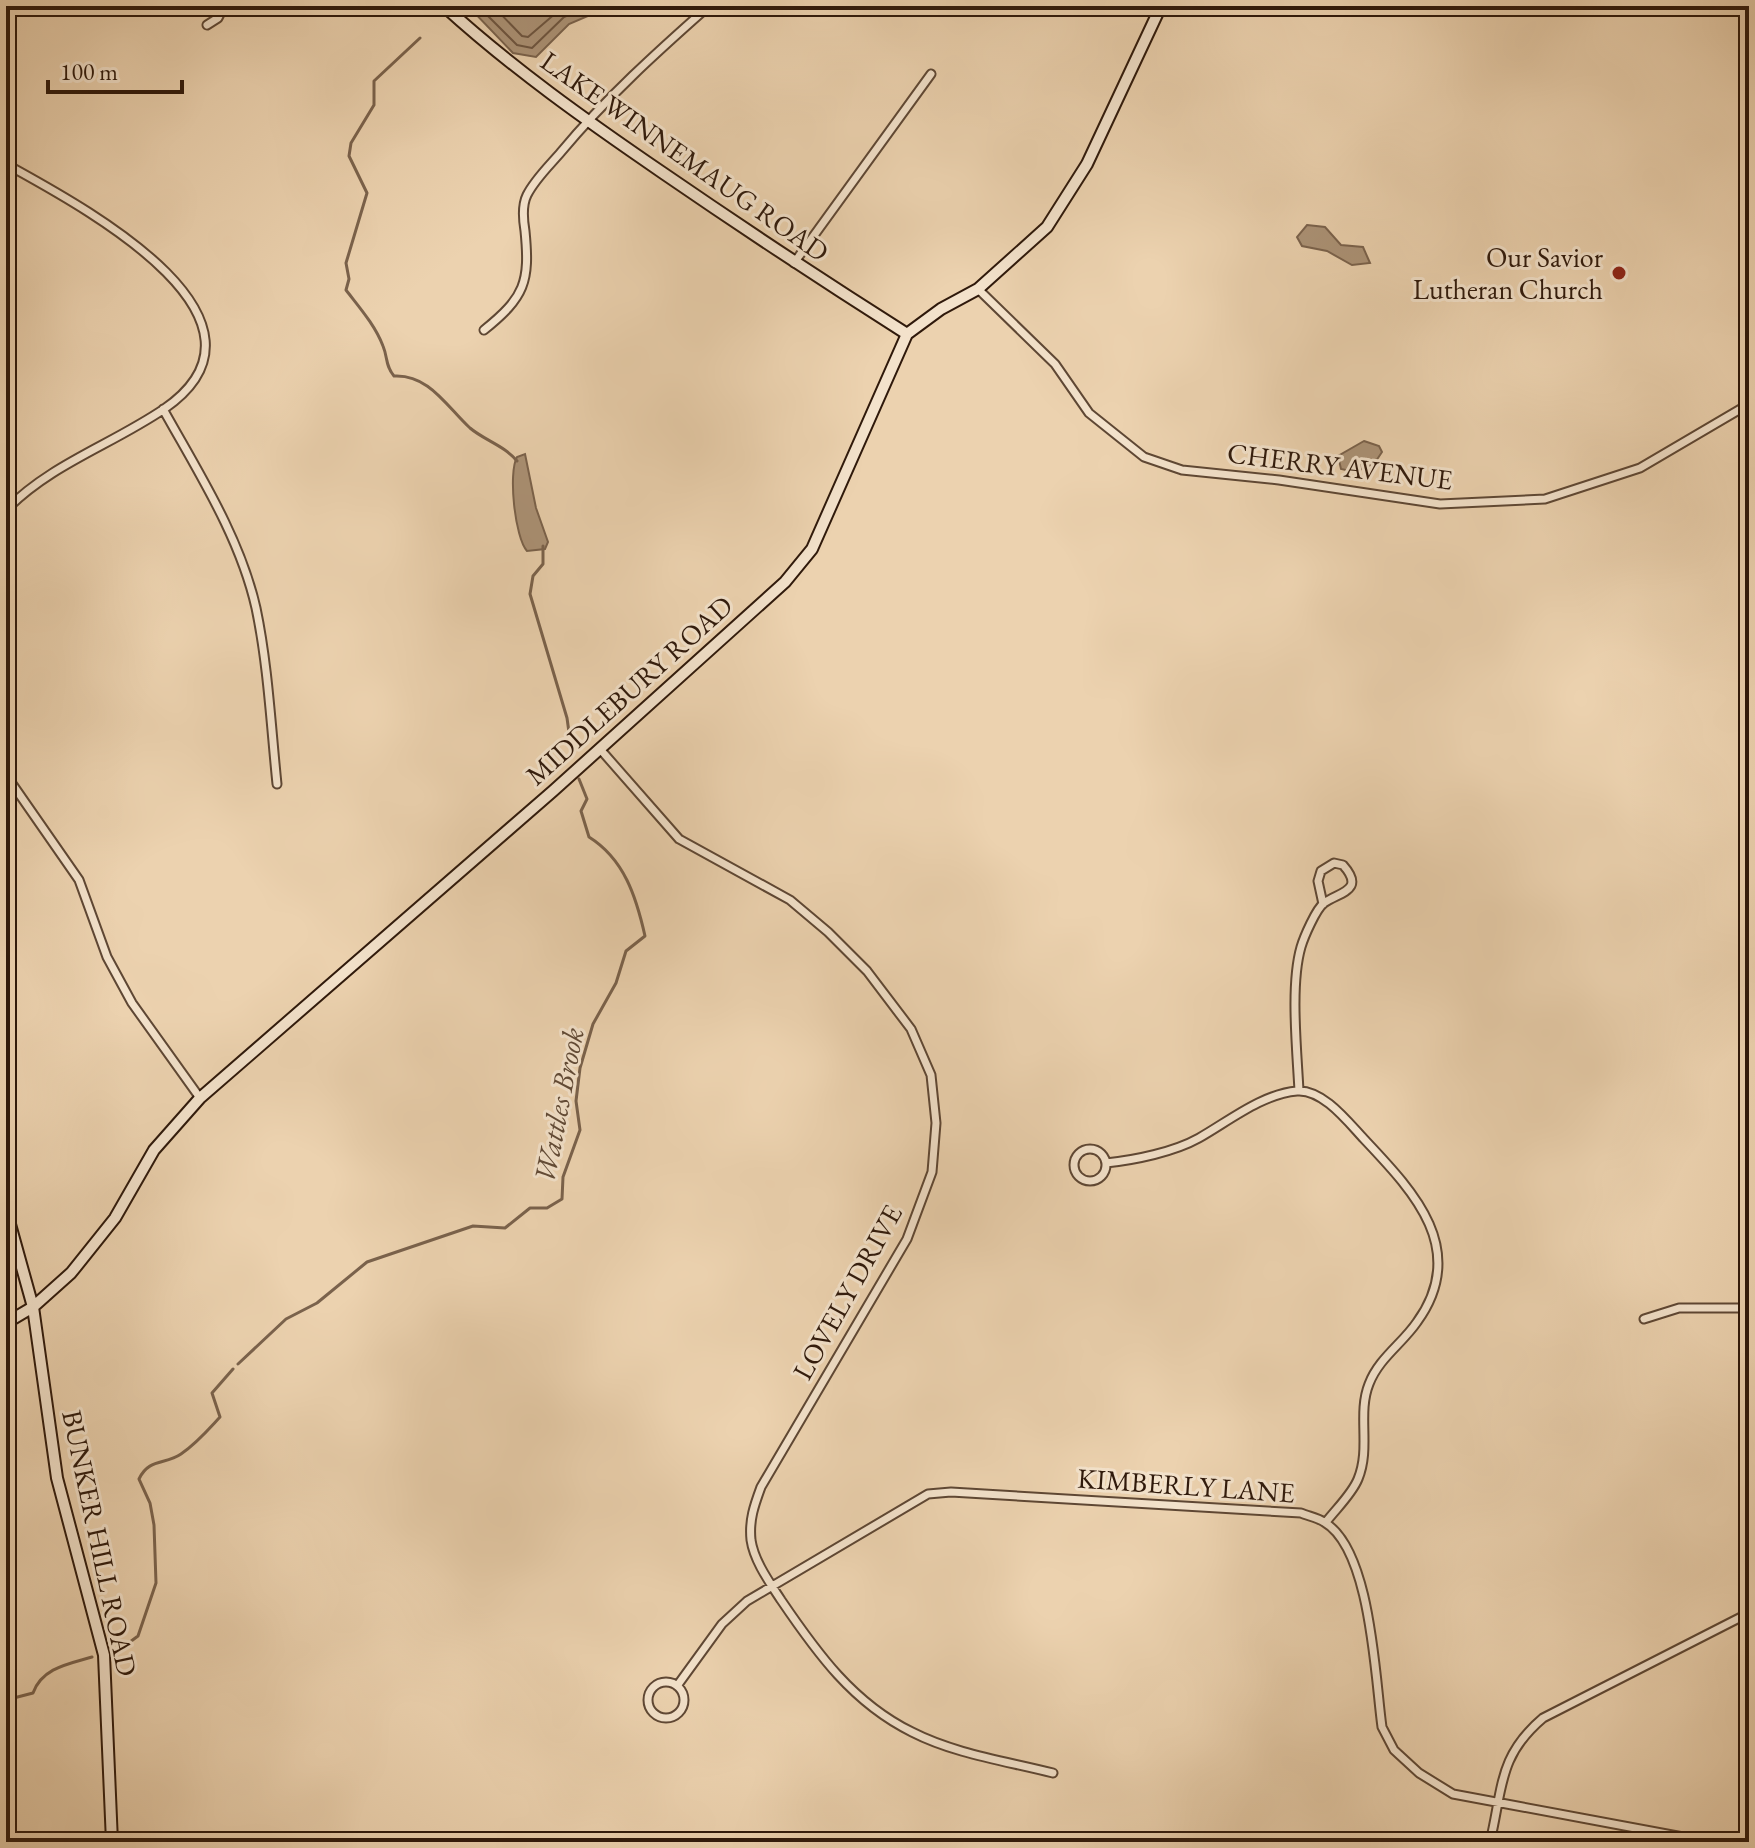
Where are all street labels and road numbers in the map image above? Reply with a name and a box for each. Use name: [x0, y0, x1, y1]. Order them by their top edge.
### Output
street label: LAKE WINNEMAUG ROAD: [534, 43, 836, 269]
street label: CHERRY AVENUE: [1225, 434, 1455, 498]
street label: MIDDLEBURY ROAD: [518, 587, 740, 793]
street label: LOVELY DRIVE: [784, 1198, 910, 1386]
street label: BUNKER HILL ROAD: [54, 1407, 146, 1679]
street label: KIMBERLY LANE: [1076, 1459, 1296, 1511]

